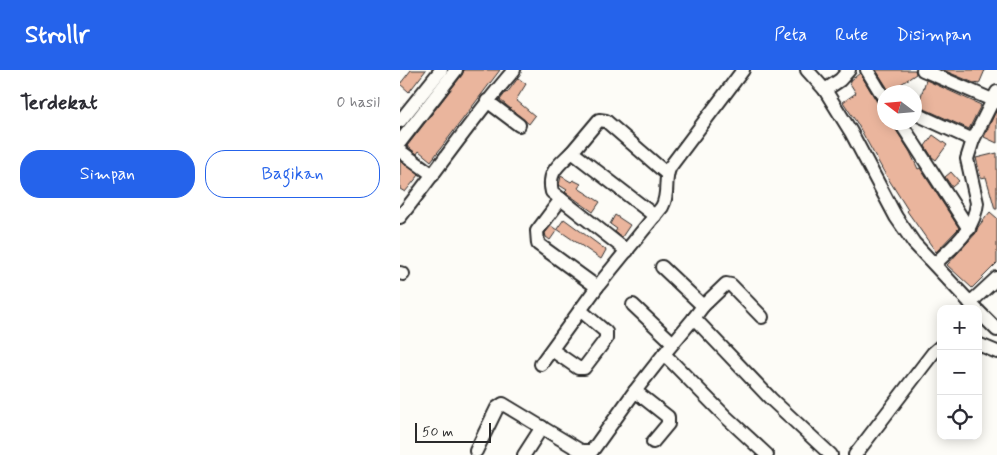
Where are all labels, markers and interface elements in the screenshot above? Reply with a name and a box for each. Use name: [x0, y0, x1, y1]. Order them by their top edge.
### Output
text: Strollr: [25, 20, 89, 51]
text: Peta: [774, 23, 807, 47]
text: Rute: [835, 23, 868, 47]
text: Disimpan: [896, 23, 972, 47]
north arrow: [877, 85, 922, 130]
text: Terdekat: [20, 89, 98, 117]
text: 0 hasil: [336, 92, 380, 113]
button: Simpan: [20, 150, 195, 198]
button: Bagikan: [205, 150, 380, 198]
map controls: [937, 305, 982, 440]
button: +: [937, 305, 982, 350]
button: −: [937, 350, 982, 395]
button: locate: [937, 395, 982, 440]
scale bar: [415, 420, 491, 443]
text: 50 m: [422, 423, 453, 441]

